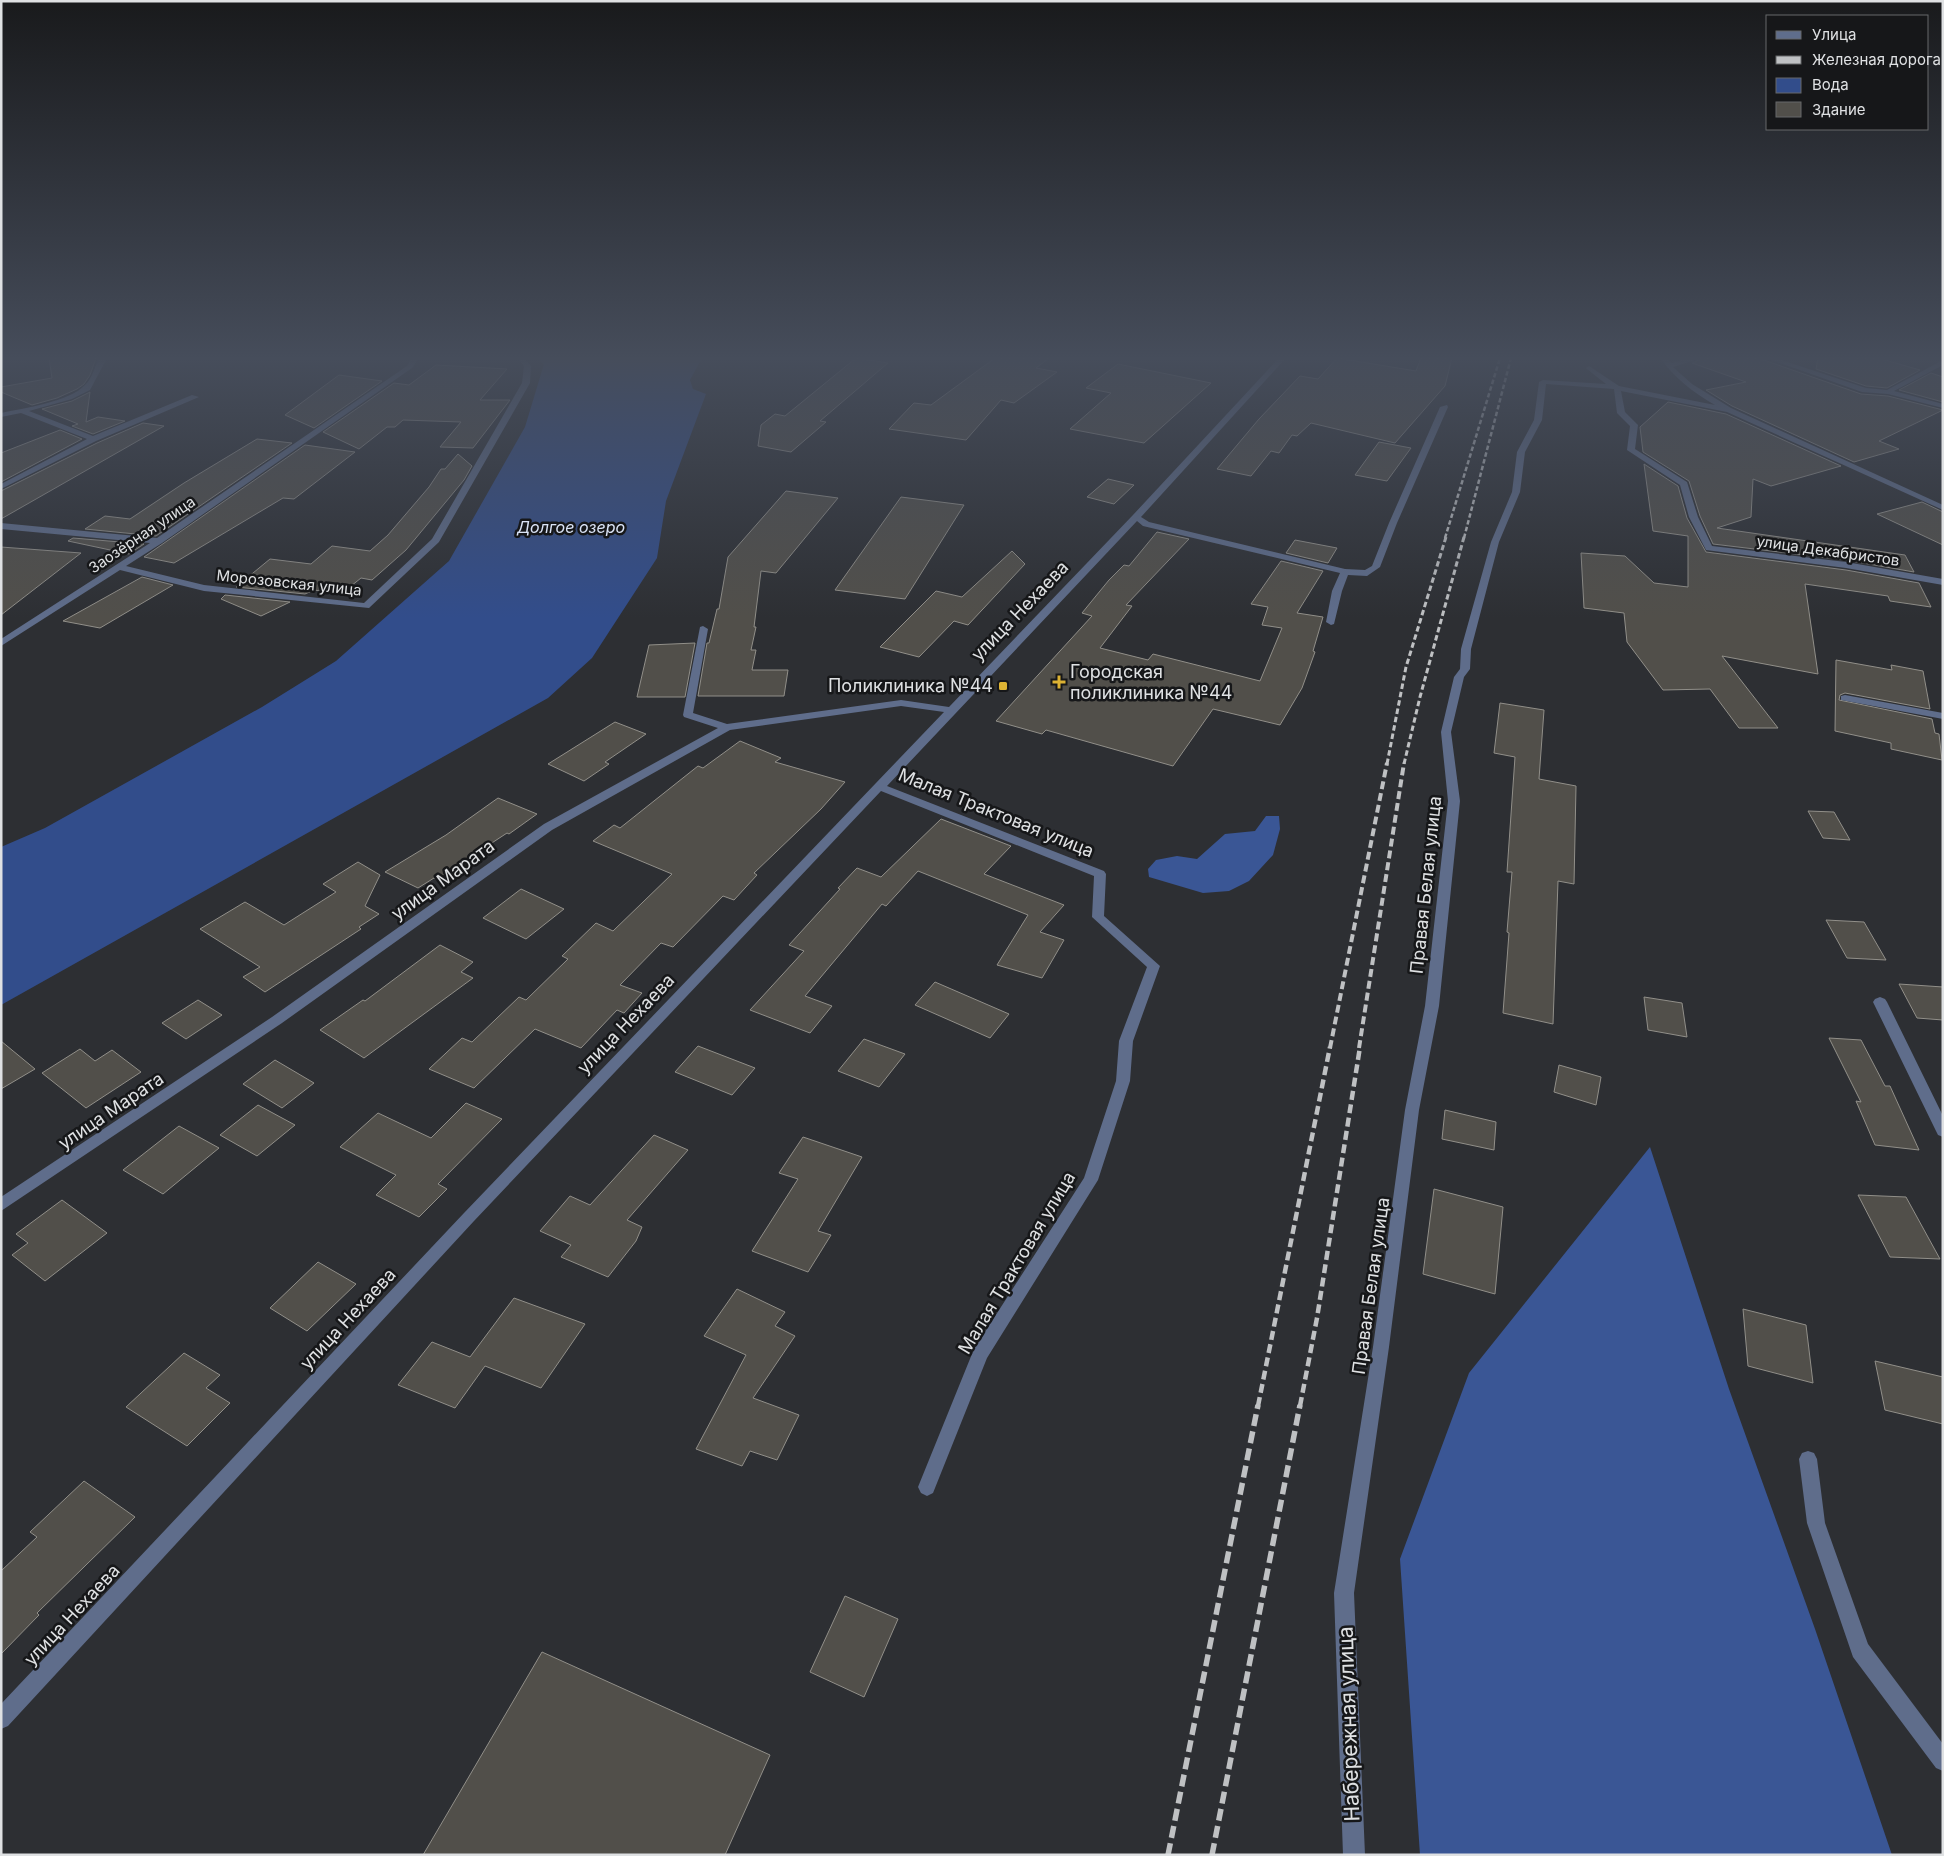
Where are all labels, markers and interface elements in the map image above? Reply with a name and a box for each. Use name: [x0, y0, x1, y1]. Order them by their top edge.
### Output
legend: [1766, 15, 1929, 130]
text: Улица: [1812, 25, 1856, 44]
text: Железная дорога: [1812, 50, 1941, 69]
text: Вода: [1812, 75, 1849, 94]
text: Здание: [1812, 100, 1866, 119]
street label: Заозёрная улица: [85, 492, 199, 577]
water label: Долгое озеро: [516, 517, 625, 537]
street label: улица Декабристов: [1755, 531, 1901, 570]
street label: улица Нехаева: [967, 556, 1072, 665]
street label: Морозовская улица: [216, 565, 363, 600]
place label: Городская поликлиника №44: [1070, 661, 1232, 703]
place label: Поликлиника №44: [828, 675, 993, 696]
marker: Городская поликлиника №44: [1052, 675, 1066, 689]
marker: Поликлиника №44: [997, 680, 1009, 692]
street label: Малая Трактовая улица: [895, 764, 1097, 861]
street label: Правая Белая улица: [1406, 795, 1445, 975]
street label: улица Марата: [387, 835, 498, 924]
street label: улица Нехаева: [573, 969, 678, 1078]
street label: улица Марата: [54, 1068, 167, 1154]
street label: Малая Трактовая улица: [954, 1168, 1079, 1358]
street label: Правая Белая улица: [1348, 1196, 1393, 1376]
street label: улица Нехаева: [295, 1264, 400, 1374]
street label: улица Нехаева: [19, 1560, 124, 1670]
street label: Набережная улица: [1333, 1626, 1364, 1822]

